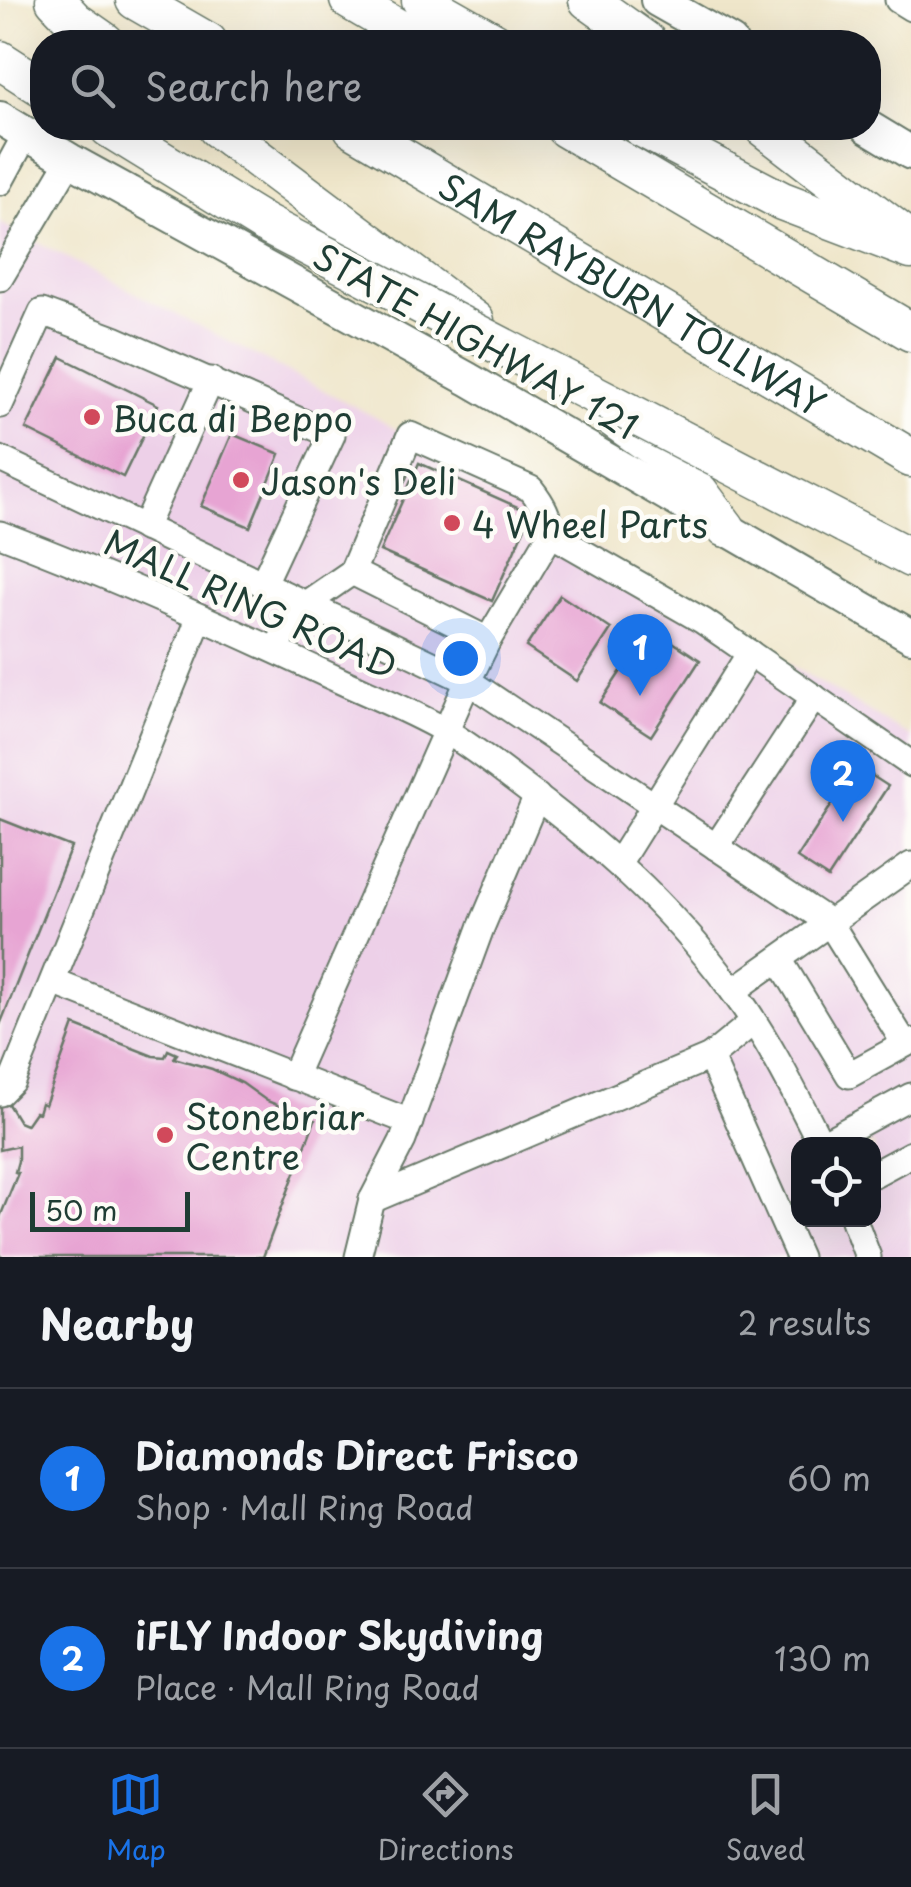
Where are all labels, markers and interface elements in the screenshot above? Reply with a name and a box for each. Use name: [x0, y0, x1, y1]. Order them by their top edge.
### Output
search box: [30, 30, 881, 140]
text: Search here: [145, 57, 362, 114]
icon: search: [65, 58, 120, 113]
street label: SAM RAYBURN TOLLWAY: [429, 158, 836, 429]
street label: STATE HIGHWAY 121: [304, 229, 648, 451]
place label: Buca di Beppo: [112, 391, 353, 444]
marker: Buca di Beppo: [81, 406, 103, 428]
place label: Jason's Deli: [261, 454, 456, 507]
marker: Jason's Deli: [230, 469, 252, 491]
place label: 4 Wheel Parts: [472, 497, 708, 550]
marker: 4 Wheel Parts: [441, 512, 463, 534]
street label: MALL RING ROAD: [96, 515, 406, 691]
pin: 1: [608, 614, 672, 696]
your location: [435, 633, 486, 684]
pin: 2: [810, 740, 876, 822]
place label: Stonebriar Centre: [185, 1089, 364, 1182]
marker: Stonebriar Centre: [154, 1124, 176, 1146]
map controls: [791, 1137, 881, 1227]
button: locate: [791, 1137, 881, 1227]
scale bar: [30, 1187, 190, 1232]
text: 50 m: [45, 1188, 118, 1231]
text: Nearby: [40, 1291, 194, 1354]
text: 2 results: [738, 1298, 871, 1346]
text: Diamonds Direct Frisco: [135, 1426, 578, 1483]
text: 1: [65, 1454, 80, 1502]
text: 60 m: [787, 1454, 871, 1502]
text: Shop · Mall Ring Road: [135, 1483, 474, 1531]
text: iFLY Indoor Skydiving: [135, 1606, 543, 1663]
text: 2: [61, 1634, 84, 1682]
text: 130 m: [774, 1634, 871, 1682]
text: Place · Mall Ring Road: [135, 1663, 480, 1711]
tab: Map: [106, 1767, 166, 1870]
tab: Directions: [378, 1767, 514, 1870]
tab: Saved: [726, 1767, 805, 1870]

